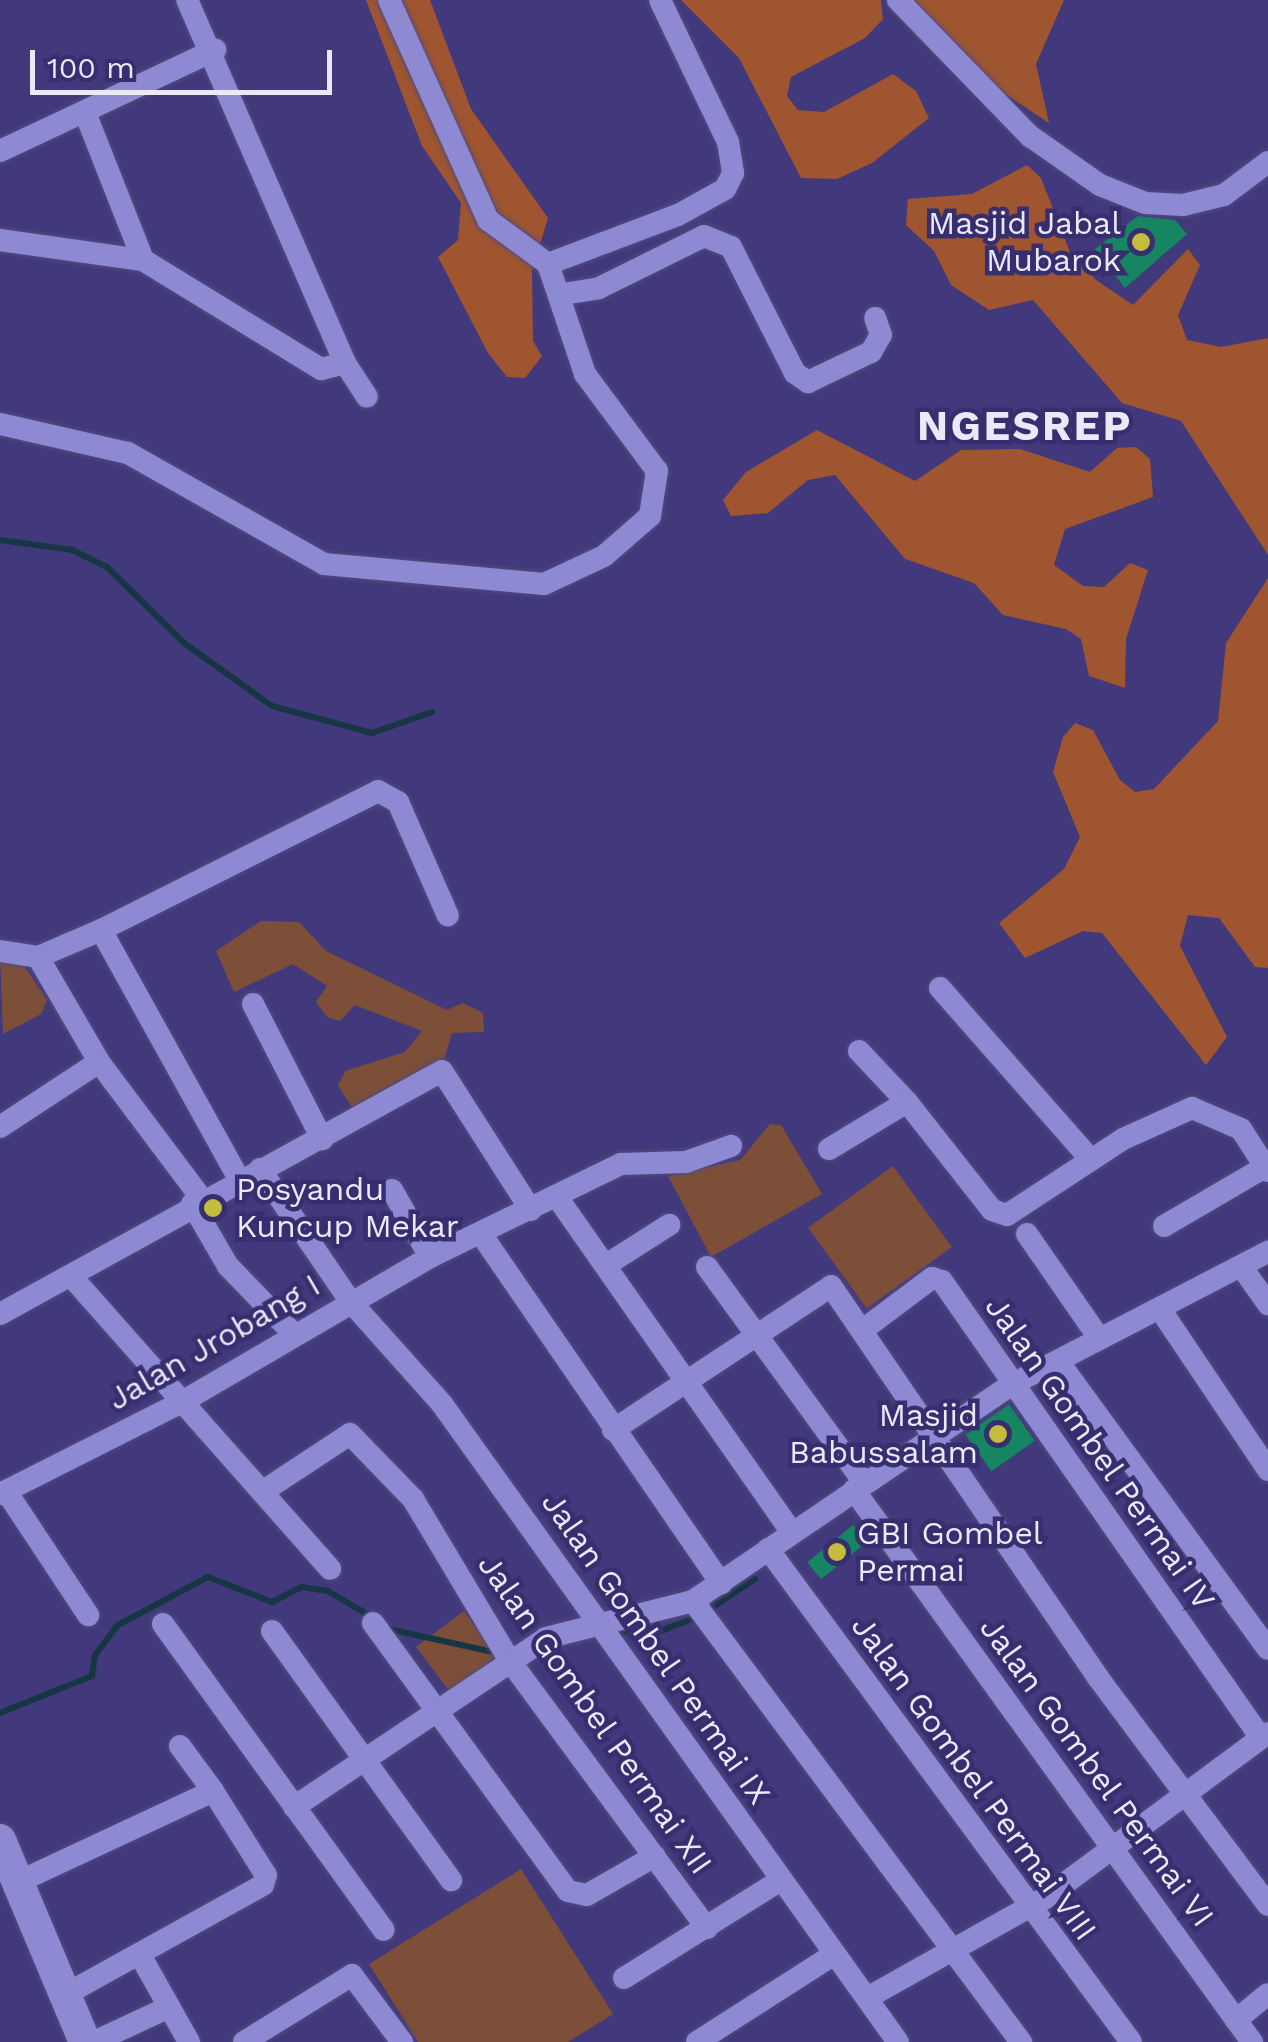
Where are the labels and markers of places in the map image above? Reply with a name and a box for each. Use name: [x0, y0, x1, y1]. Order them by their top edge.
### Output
place label: Masjid Jabal Mubarok: [927, 205, 1121, 280]
marker: Masjid Jabal Mubarok: [1130, 231, 1152, 253]
place label: Posyandu Kuncup Mekar: [236, 1171, 459, 1246]
marker: Posyandu Kuncup Mekar: [200, 1195, 226, 1221]
place label: Masjid Babussalam: [789, 1397, 978, 1472]
marker: Masjid Babussalam: [987, 1423, 1009, 1445]
place label: GBI Gombel Permai: [857, 1515, 1043, 1590]
marker: GBI Gombel Permai: [826, 1541, 848, 1563]

